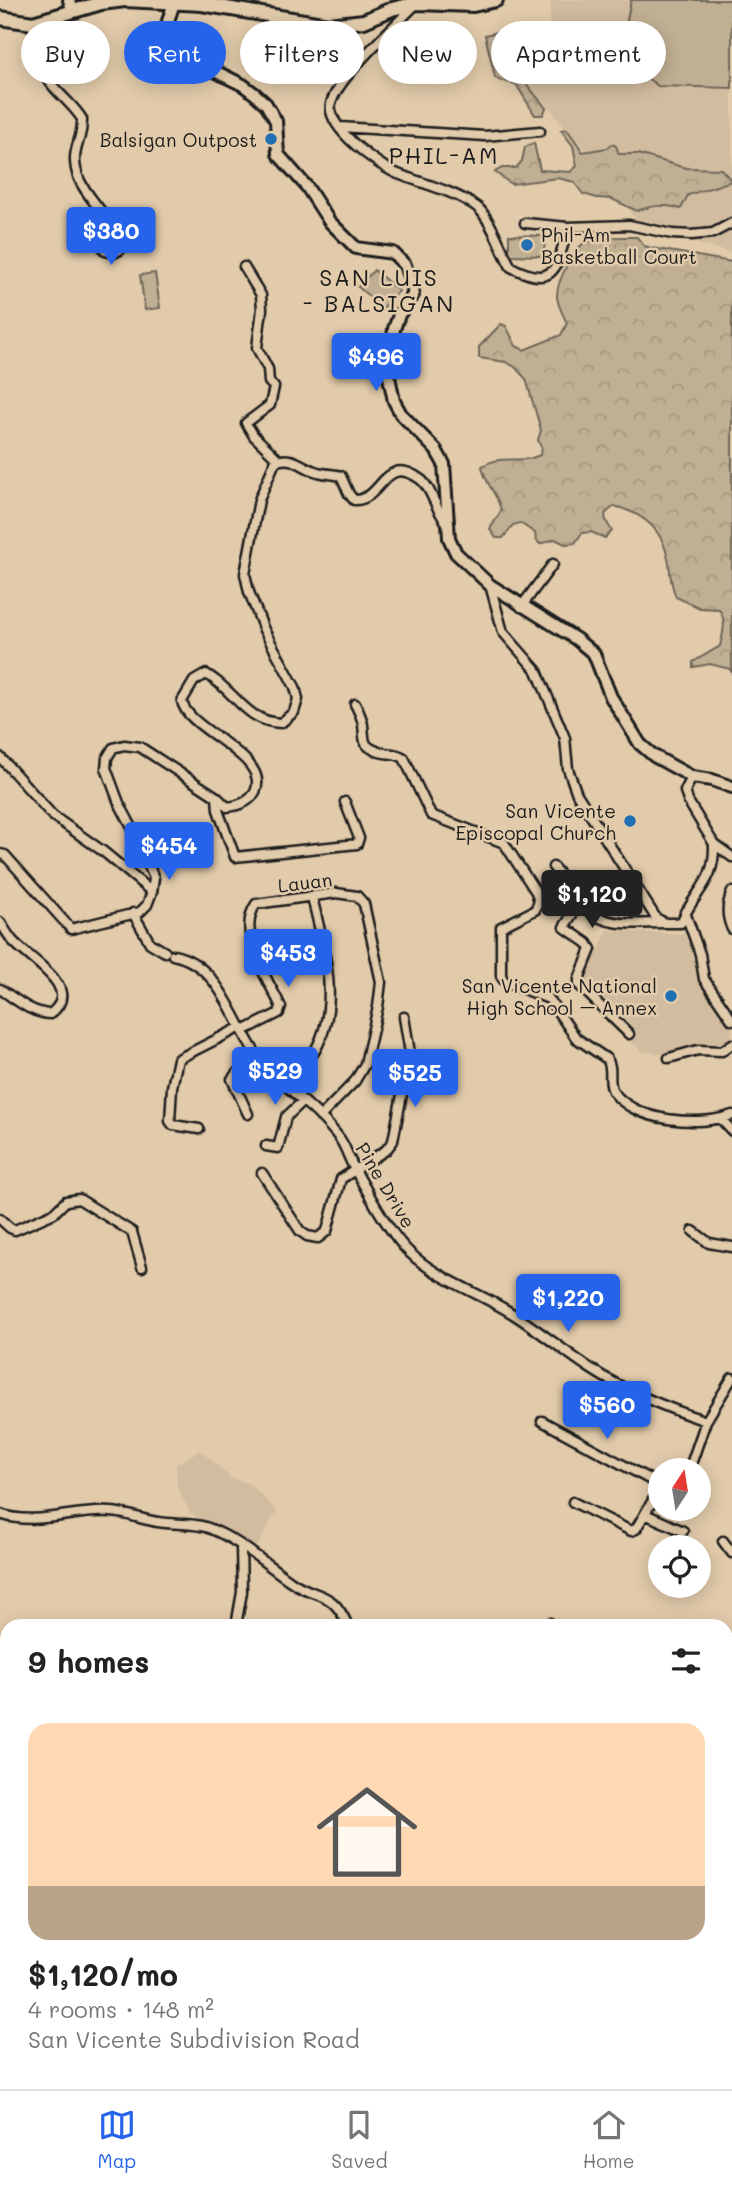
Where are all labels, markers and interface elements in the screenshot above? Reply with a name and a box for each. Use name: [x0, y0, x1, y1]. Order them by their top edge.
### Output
chip: Buy: [21, 21, 110, 84]
chip: Rent: [124, 21, 226, 84]
chip: Filters: [240, 21, 364, 84]
chip: New: [378, 21, 477, 84]
chip: Apartment: [491, 21, 666, 84]
place label: Balsigan Outpost: [100, 127, 257, 152]
marker: Balsigan Outpost: [263, 131, 279, 147]
district label: PHIL-AM: [389, 140, 499, 170]
pin: $380: [70, 208, 152, 267]
text: $380: [82, 215, 140, 245]
place label: Phil-Am Basketball Court: [541, 222, 697, 269]
marker: Phil-Am Basketball Court: [519, 237, 535, 253]
district label: SAN LUIS - BALSIGAN: [303, 262, 455, 318]
pin: $496: [335, 334, 417, 393]
text: $496: [348, 341, 404, 371]
place label: San Vicente Episcopal Church: [455, 798, 616, 845]
marker: San Vicente Episcopal Church: [622, 813, 638, 829]
pin: $454: [128, 822, 210, 882]
text: $454: [141, 830, 197, 860]
street label: Lauan: [276, 866, 334, 898]
pin: $1,120: [535, 870, 649, 930]
text: $1,120: [557, 878, 627, 908]
pin: $453: [247, 930, 329, 989]
text: $453: [260, 937, 316, 967]
place label: San Vicente National High School – Annex: [462, 973, 657, 1020]
marker: San Vicente National High School – Annex: [663, 988, 679, 1004]
pin: $529: [234, 1048, 316, 1107]
pin: $525: [374, 1050, 456, 1109]
text: $529: [248, 1055, 302, 1085]
text: $525: [388, 1057, 442, 1087]
street label: Pine Drive: [351, 1137, 421, 1233]
pin: $1,220: [511, 1274, 625, 1334]
text: $1,220: [532, 1282, 604, 1312]
pin: $560: [566, 1382, 648, 1441]
text: $560: [579, 1389, 635, 1419]
north arrow: [648, 1458, 710, 1521]
map controls: [648, 1458, 711, 1598]
button: locate: [648, 1535, 711, 1598]
text: 9 homes: [28, 1641, 149, 1681]
icon: filters: [667, 1642, 705, 1680]
icon: home: [304, 1769, 430, 1895]
text: $1,120/mo: [28, 1954, 178, 1994]
text: 4 rooms · 148 m²: [28, 1994, 214, 2024]
text: San Vicente Subdivision Road: [28, 2024, 360, 2054]
tab: Map: [98, 2106, 136, 2173]
tab: Saved: [331, 2106, 388, 2173]
tab: Home: [583, 2106, 634, 2173]

